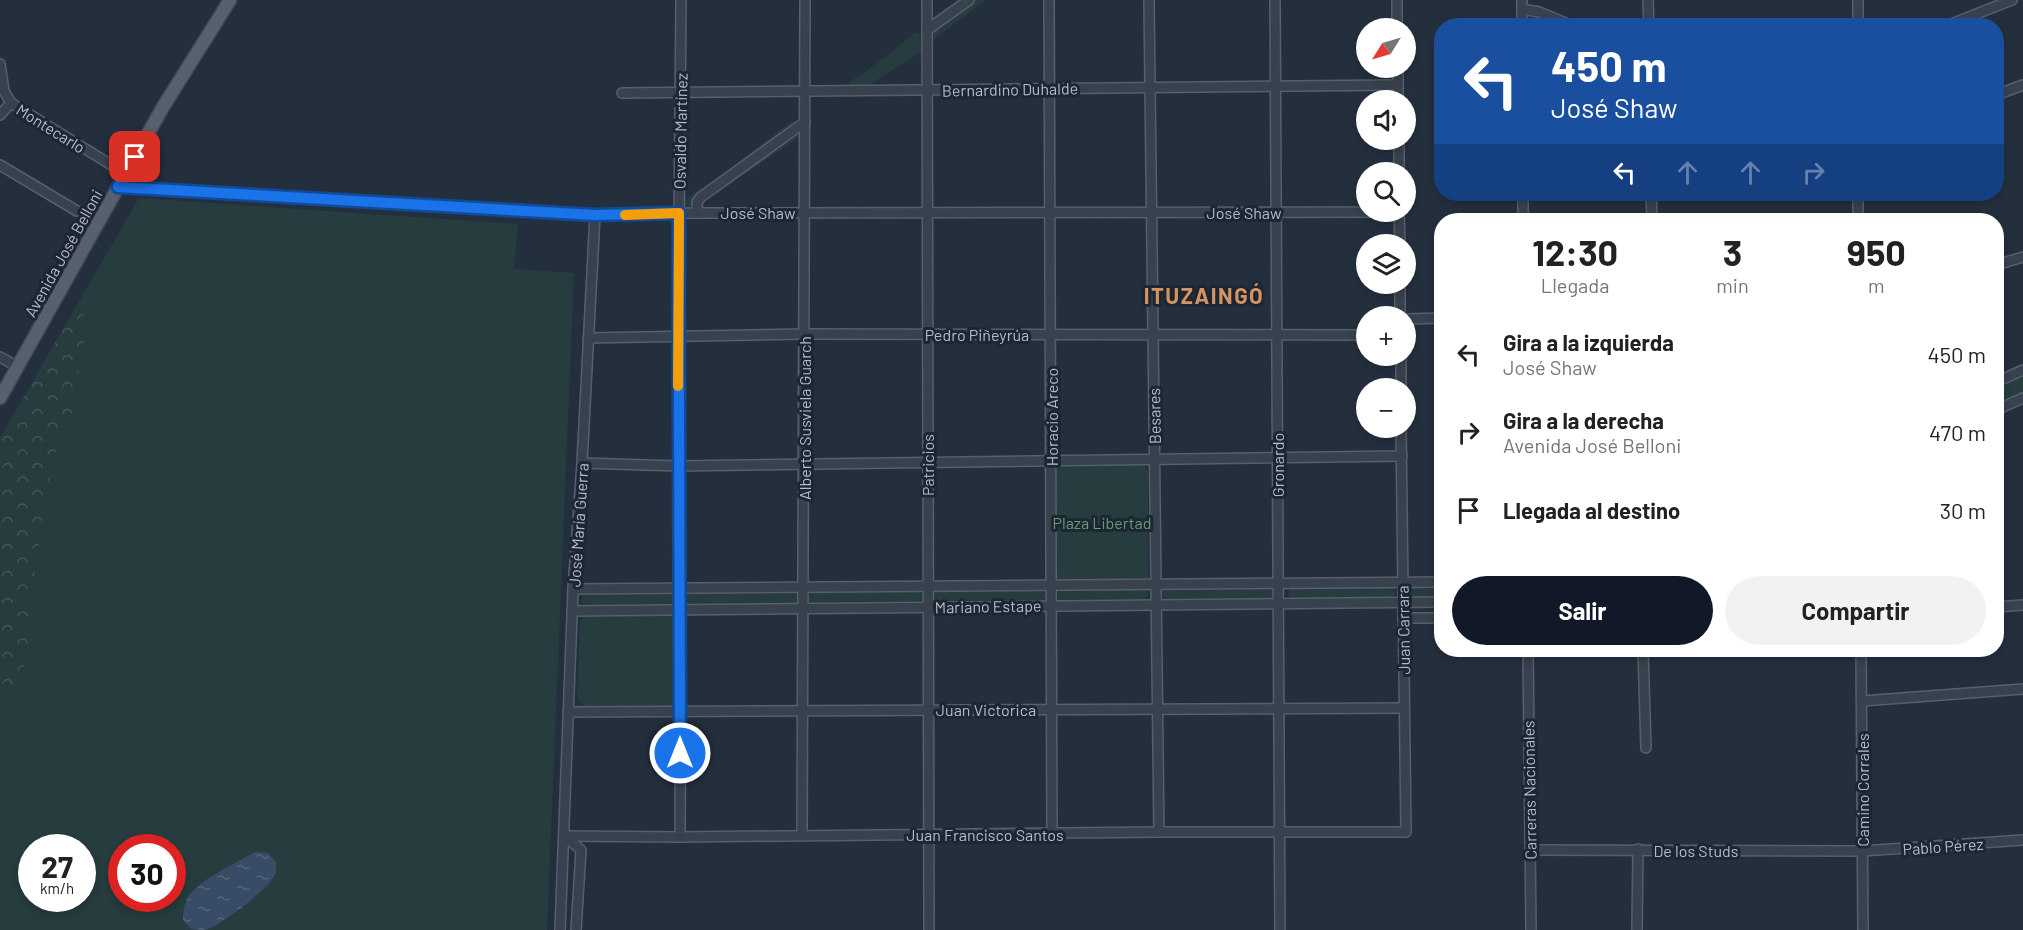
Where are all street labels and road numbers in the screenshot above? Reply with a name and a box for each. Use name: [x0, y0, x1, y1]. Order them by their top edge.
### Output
street label: Osvaldo Martínez: [669, 73, 691, 189]
street label: Bernardino Duhalde: [942, 78, 1078, 100]
street label: Montecarlo: [13, 99, 89, 157]
street label: Avenida José Belloni: [20, 186, 106, 320]
street label: José Shaw: [721, 203, 796, 222]
street label: José Shaw: [1207, 203, 1282, 222]
street label: Pedro Piñeyrúa: [925, 325, 1029, 344]
street label: Alberto Susviela Guarch: [795, 336, 814, 500]
street label: Horacio Areco: [1042, 368, 1061, 466]
street label: Besares: [1144, 388, 1164, 444]
street label: Gronardo: [1268, 433, 1287, 497]
street label: Patricios: [918, 434, 937, 496]
street label: José María Guerra: [564, 462, 592, 588]
street label: Juan Carrara: [1393, 585, 1413, 675]
street label: Mariano Estape: [934, 596, 1042, 616]
street label: Juan Victorica: [936, 700, 1036, 719]
street label: Carreras Nacionales: [1518, 720, 1540, 860]
street label: Camino Corrales: [1853, 733, 1872, 847]
street label: Juan Francisco Santos: [906, 825, 1064, 844]
street label: Pablo Pérez: [1902, 834, 1984, 858]
street label: De los Studs: [1653, 841, 1739, 860]

